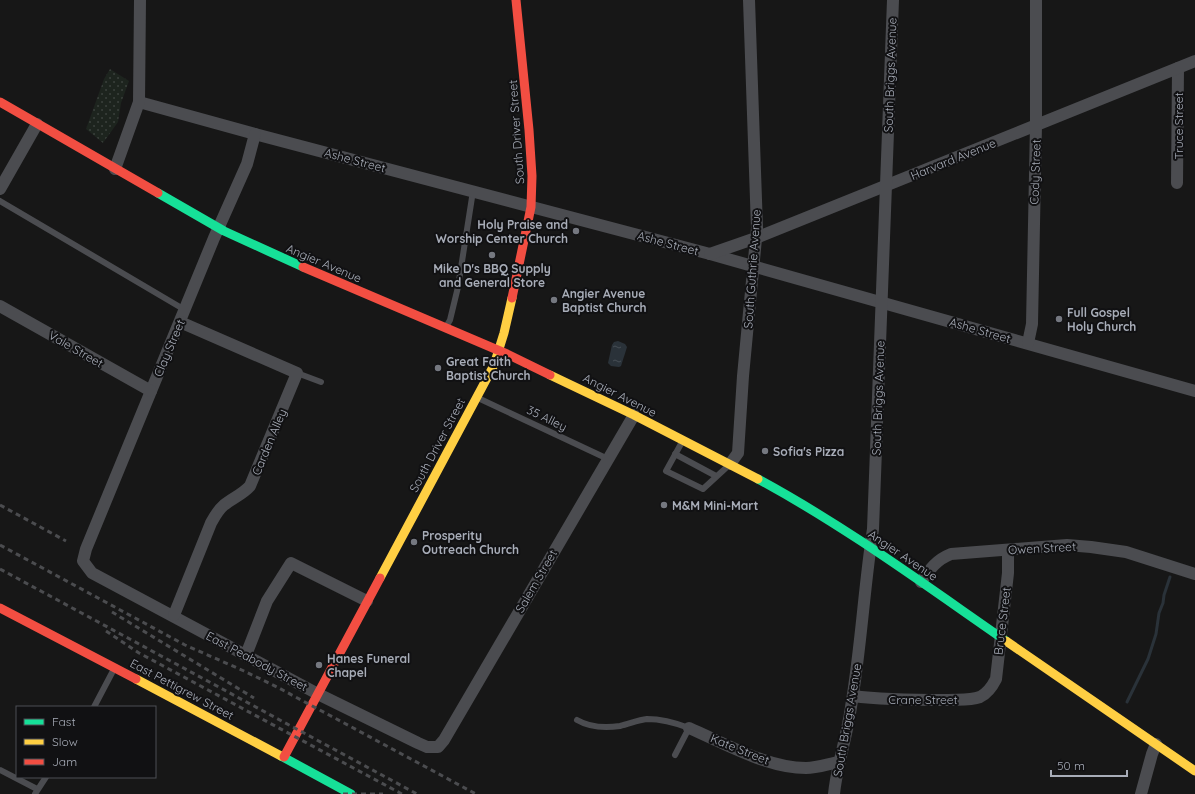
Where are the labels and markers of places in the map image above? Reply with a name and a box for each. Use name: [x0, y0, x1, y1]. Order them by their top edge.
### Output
place label: Holy Praise and Worship Center Church: [436, 217, 568, 246]
marker: Holy Praise and Worship Center Church: [571, 226, 581, 236]
marker: Mike D's BBQ Supply and General Store: [487, 250, 497, 260]
place label: Mike D's BBQ Supply and General Store: [433, 261, 551, 290]
place label: Angier Avenue Baptist Church: [562, 286, 647, 315]
marker: Angier Avenue Baptist Church: [549, 295, 559, 305]
place label: Full Gospel Holy Church: [1067, 305, 1136, 334]
marker: Full Gospel Holy Church: [1054, 314, 1064, 324]
place label: Great Faith Baptist Church: [446, 354, 531, 383]
marker: Great Faith Baptist Church: [433, 363, 443, 373]
place label: Sofia's Pizza: [773, 444, 844, 459]
marker: Sofia's Pizza: [760, 446, 770, 456]
place label: M&M Mini-Mart: [672, 498, 758, 513]
marker: M&M Mini-Mart: [659, 500, 669, 510]
place label: Prosperity Outreach Church: [422, 528, 519, 557]
marker: Prosperity Outreach Church: [409, 537, 419, 547]
place label: Hanes Funeral Chapel: [327, 651, 410, 680]
marker: Hanes Funeral Chapel: [314, 660, 324, 670]

